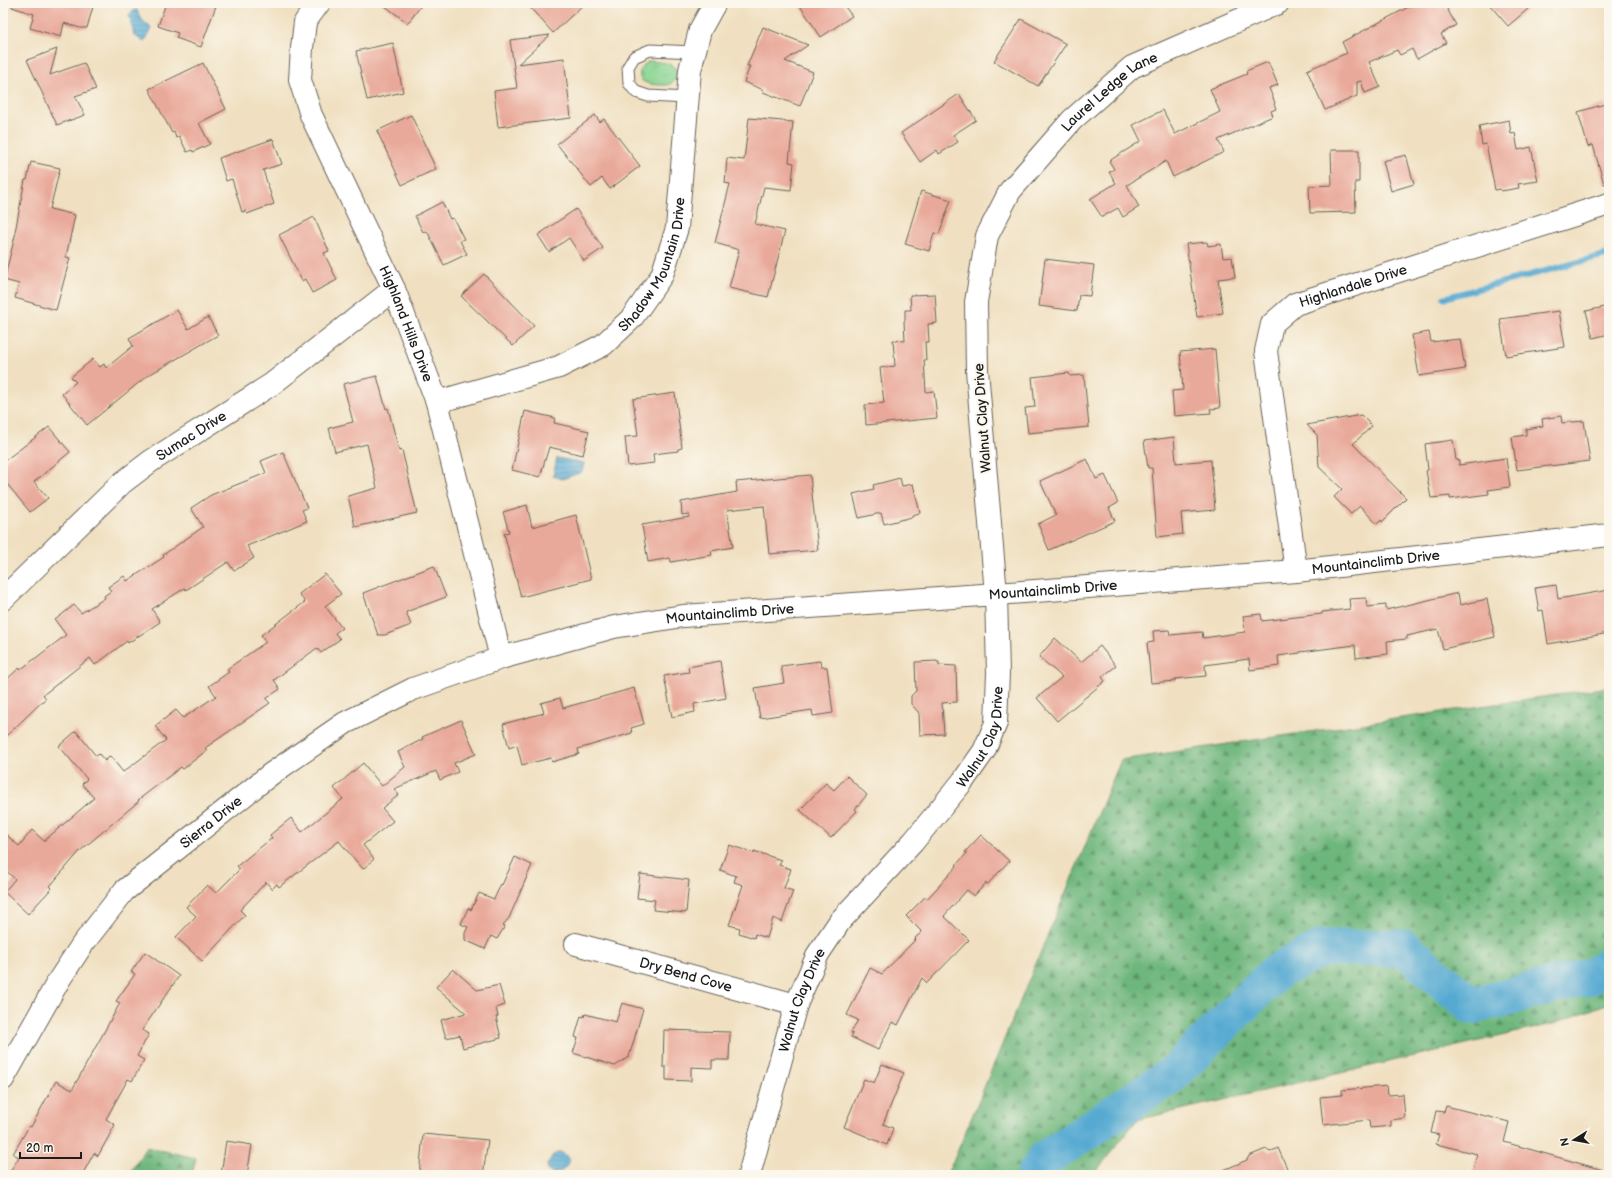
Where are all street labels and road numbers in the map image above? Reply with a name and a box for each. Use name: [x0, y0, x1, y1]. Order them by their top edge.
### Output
street label: Laurel Ledge Lane: [1058, 49, 1160, 135]
street label: Shadow Mountain Drive: [615, 197, 688, 336]
street label: Highlandale Drive: [1297, 261, 1409, 311]
street label: Highland Hills Drive: [375, 263, 436, 384]
street label: Walnut Clay Drive: [970, 363, 995, 473]
street label: Sumac Drive: [153, 407, 230, 465]
street label: Mountainclimb Drive: [1311, 547, 1441, 578]
street label: Mountainclimb Drive: [988, 577, 1118, 603]
street label: Mountainclimb Drive: [664, 600, 795, 628]
street label: Walnut Clay Drive: [953, 686, 1006, 791]
street label: Sierra Drive: [177, 792, 246, 852]
street label: Walnut Clay Drive: [775, 945, 829, 1054]
street label: Dry Bend Cove: [637, 954, 734, 996]

